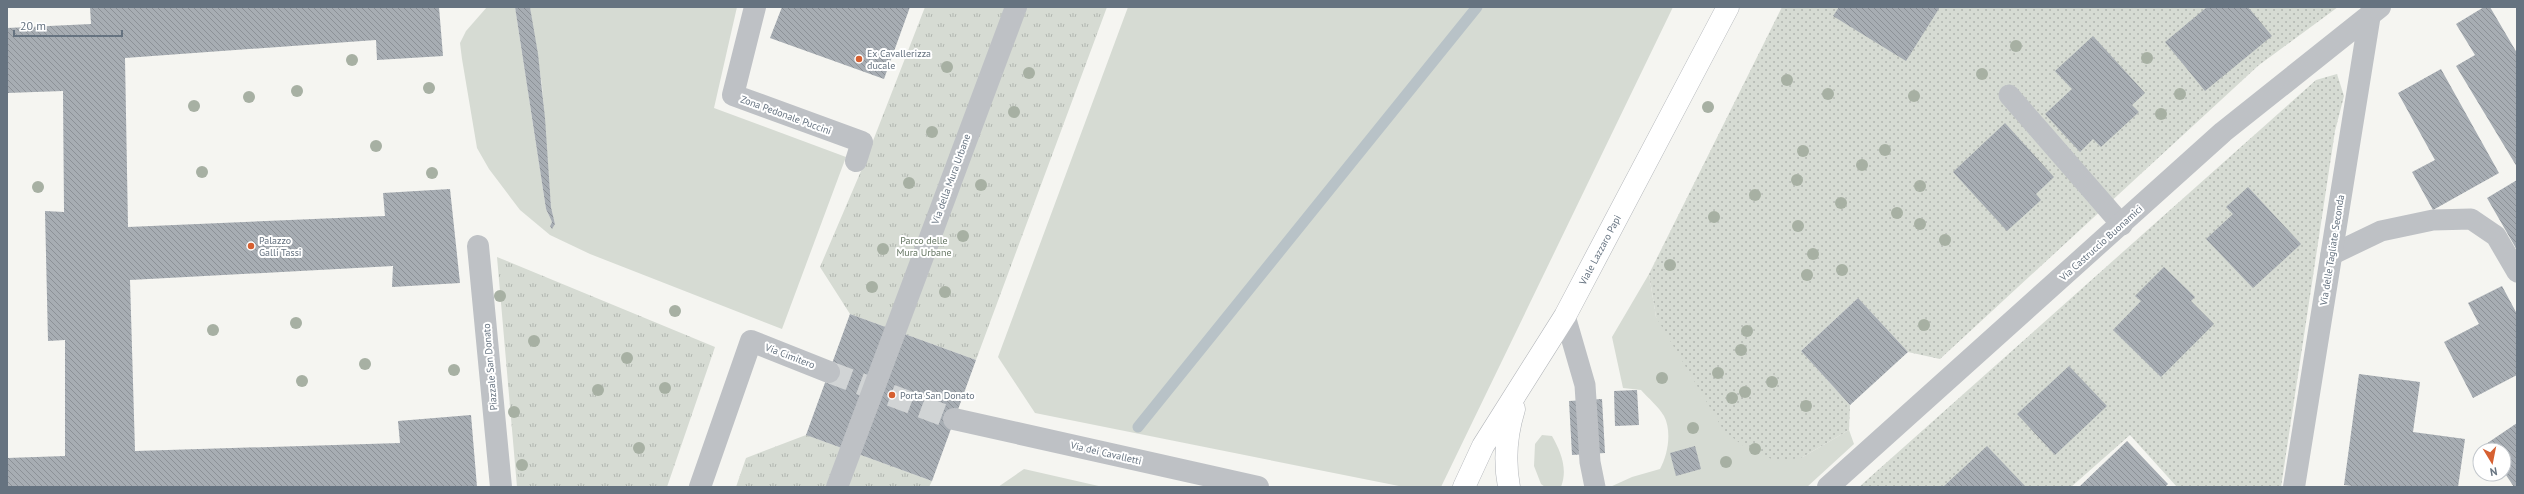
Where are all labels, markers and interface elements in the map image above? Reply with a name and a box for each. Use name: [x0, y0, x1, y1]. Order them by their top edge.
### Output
scale bar: [14, 12, 122, 38]
text: 20 m: [20, 18, 46, 33]
place label: Ex Cavallerizza ducale: [867, 47, 931, 72]
marker: Ex Cavallerizza ducale: [854, 54, 864, 64]
street label: Zona Pedonale Puccini: [739, 93, 833, 137]
street label: Via della Mura Urbane: [928, 132, 973, 227]
street label: Via delle Tagliate Seconda: [2317, 194, 2347, 307]
street label: Via Castruccio Buonamici: [2056, 202, 2145, 284]
street label: Viale Lazzaro Papi: [1576, 213, 1624, 288]
place label: Palazzo Galli Tassi: [259, 234, 302, 259]
park label: Parco delle Mura Urbane: [896, 234, 952, 259]
marker: Palazzo Galli Tassi: [246, 241, 256, 251]
street label: Piazzale San Donato: [480, 323, 500, 411]
street label: Via Cimitero: [762, 340, 817, 371]
place label: Porta San Donato: [900, 389, 975, 402]
marker: Porta San Donato: [887, 390, 897, 400]
street label: Via dei Cavalletti: [1068, 438, 1143, 467]
north arrow: [2472, 442, 2512, 482]
text: N: [2489, 464, 2499, 479]

